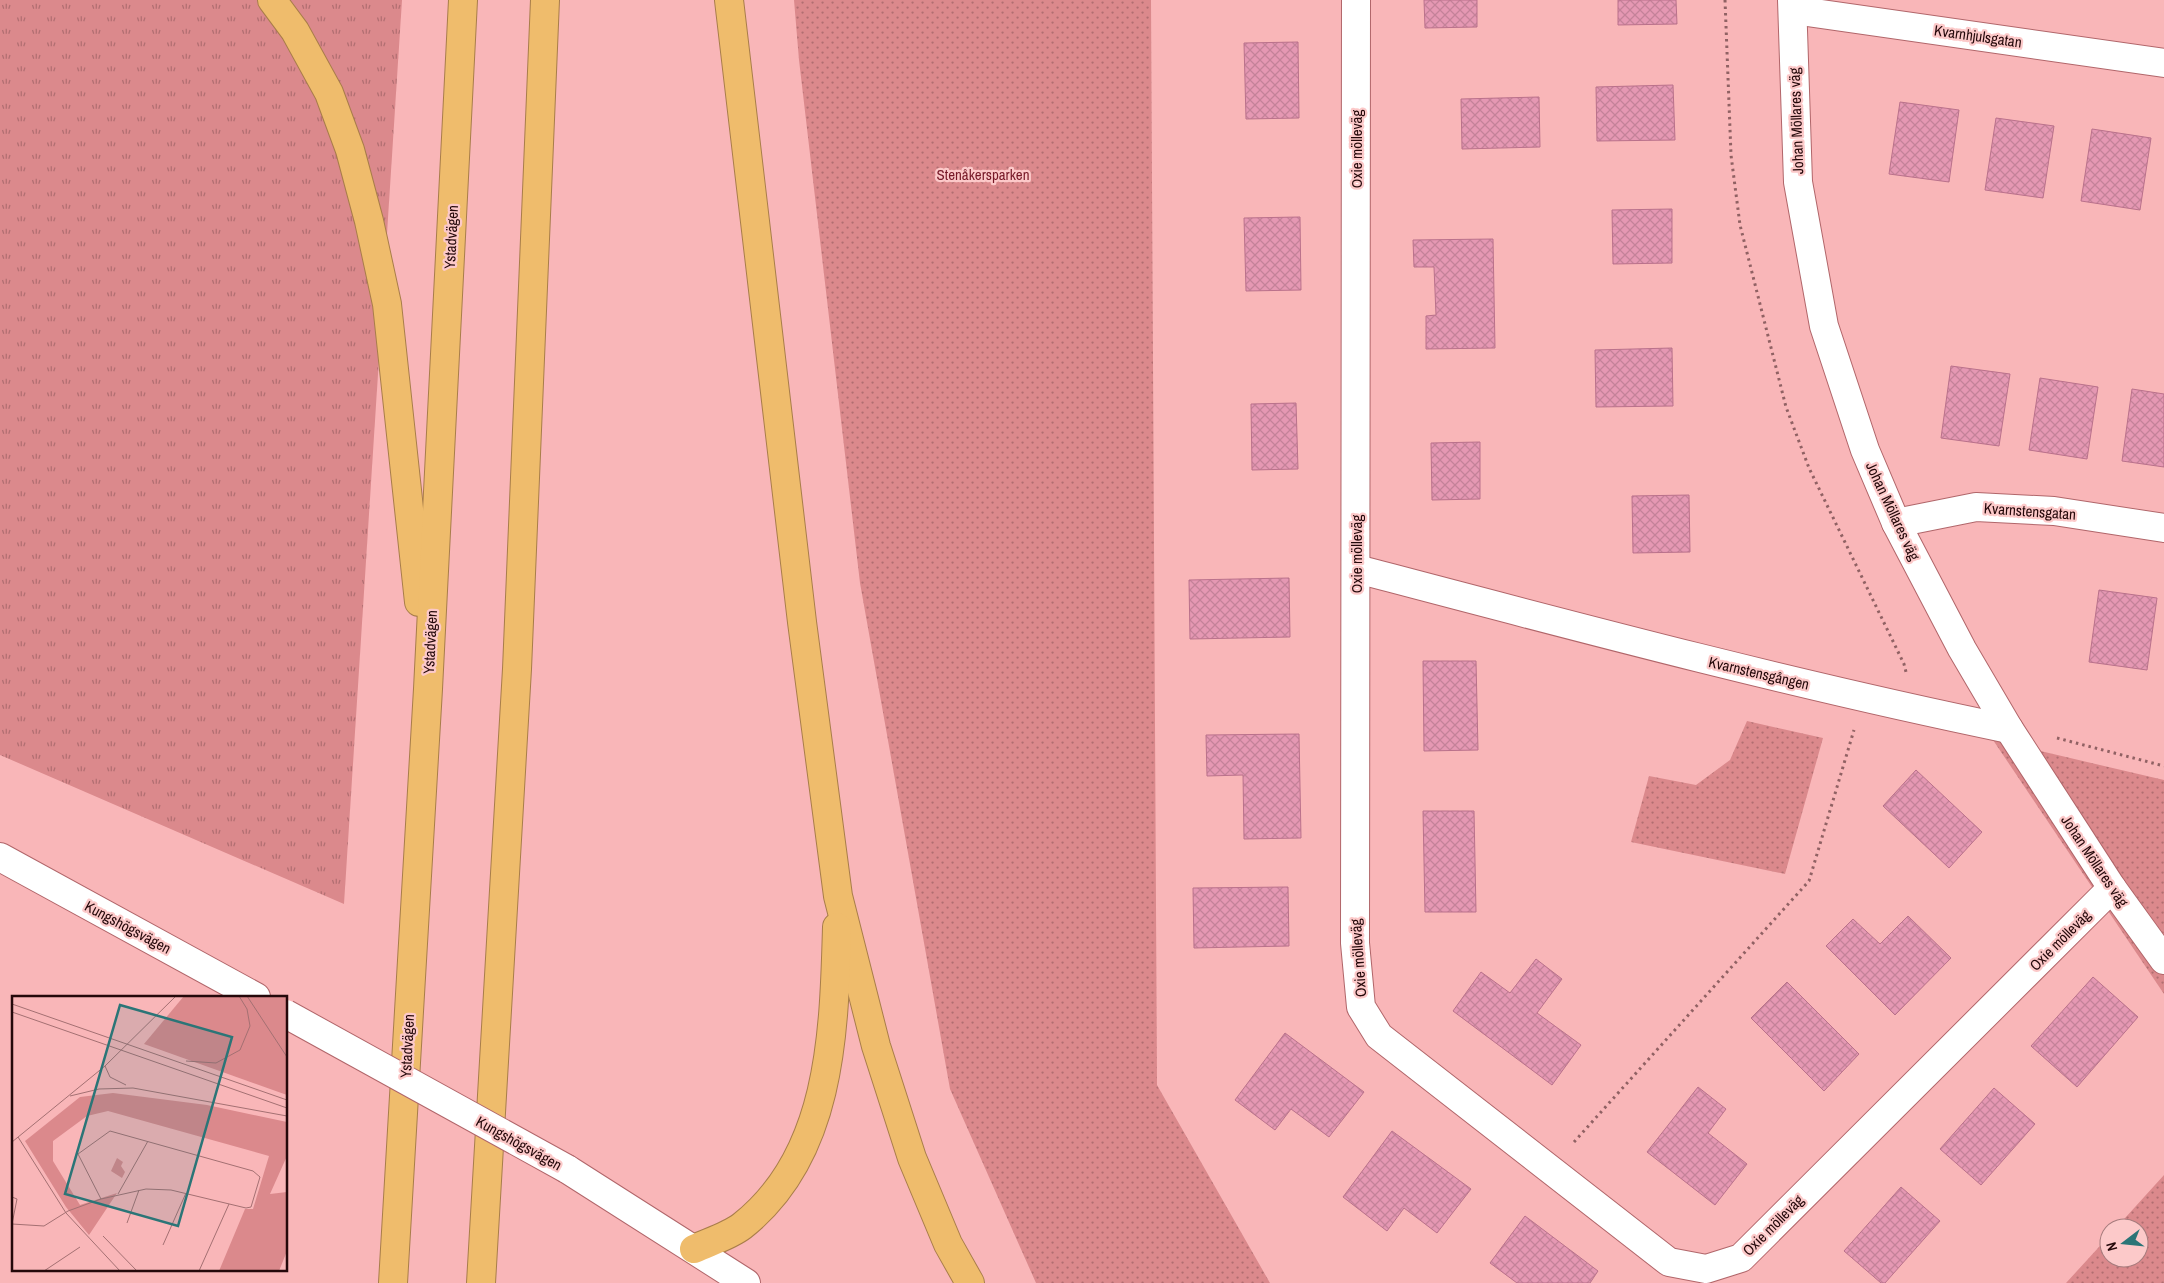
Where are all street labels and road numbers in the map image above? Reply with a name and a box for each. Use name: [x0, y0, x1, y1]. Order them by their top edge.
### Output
street label: Kvarnhjulsgatan: [1933, 19, 2023, 53]
street label: Johan Möllares väg: [1784, 67, 1808, 175]
street label: Oxie mölleväg: [1346, 110, 1367, 188]
street label: Ystadvägen: [439, 204, 463, 270]
street label: Johan Möllares väg: [1861, 458, 1925, 564]
street label: Kvarnstensgatan: [1983, 497, 2077, 525]
street label: Oxie mölleväg: [1346, 515, 1367, 593]
street label: Ystadvägen: [418, 609, 442, 675]
street label: Kvarnstensgången: [1707, 651, 1811, 695]
street label: Johan Möllares väg: [2056, 811, 2134, 911]
street label: Kungshögsvägen: [81, 895, 175, 959]
street label: Oxie mölleväg: [2025, 905, 2095, 975]
street label: Oxie mölleväg: [1345, 918, 1371, 998]
street label: Ystadvägen: [395, 1013, 419, 1079]
street label: Kungshögsvägen: [472, 1111, 566, 1175]
street label: Oxie mölleväg: [1738, 1190, 1808, 1260]

